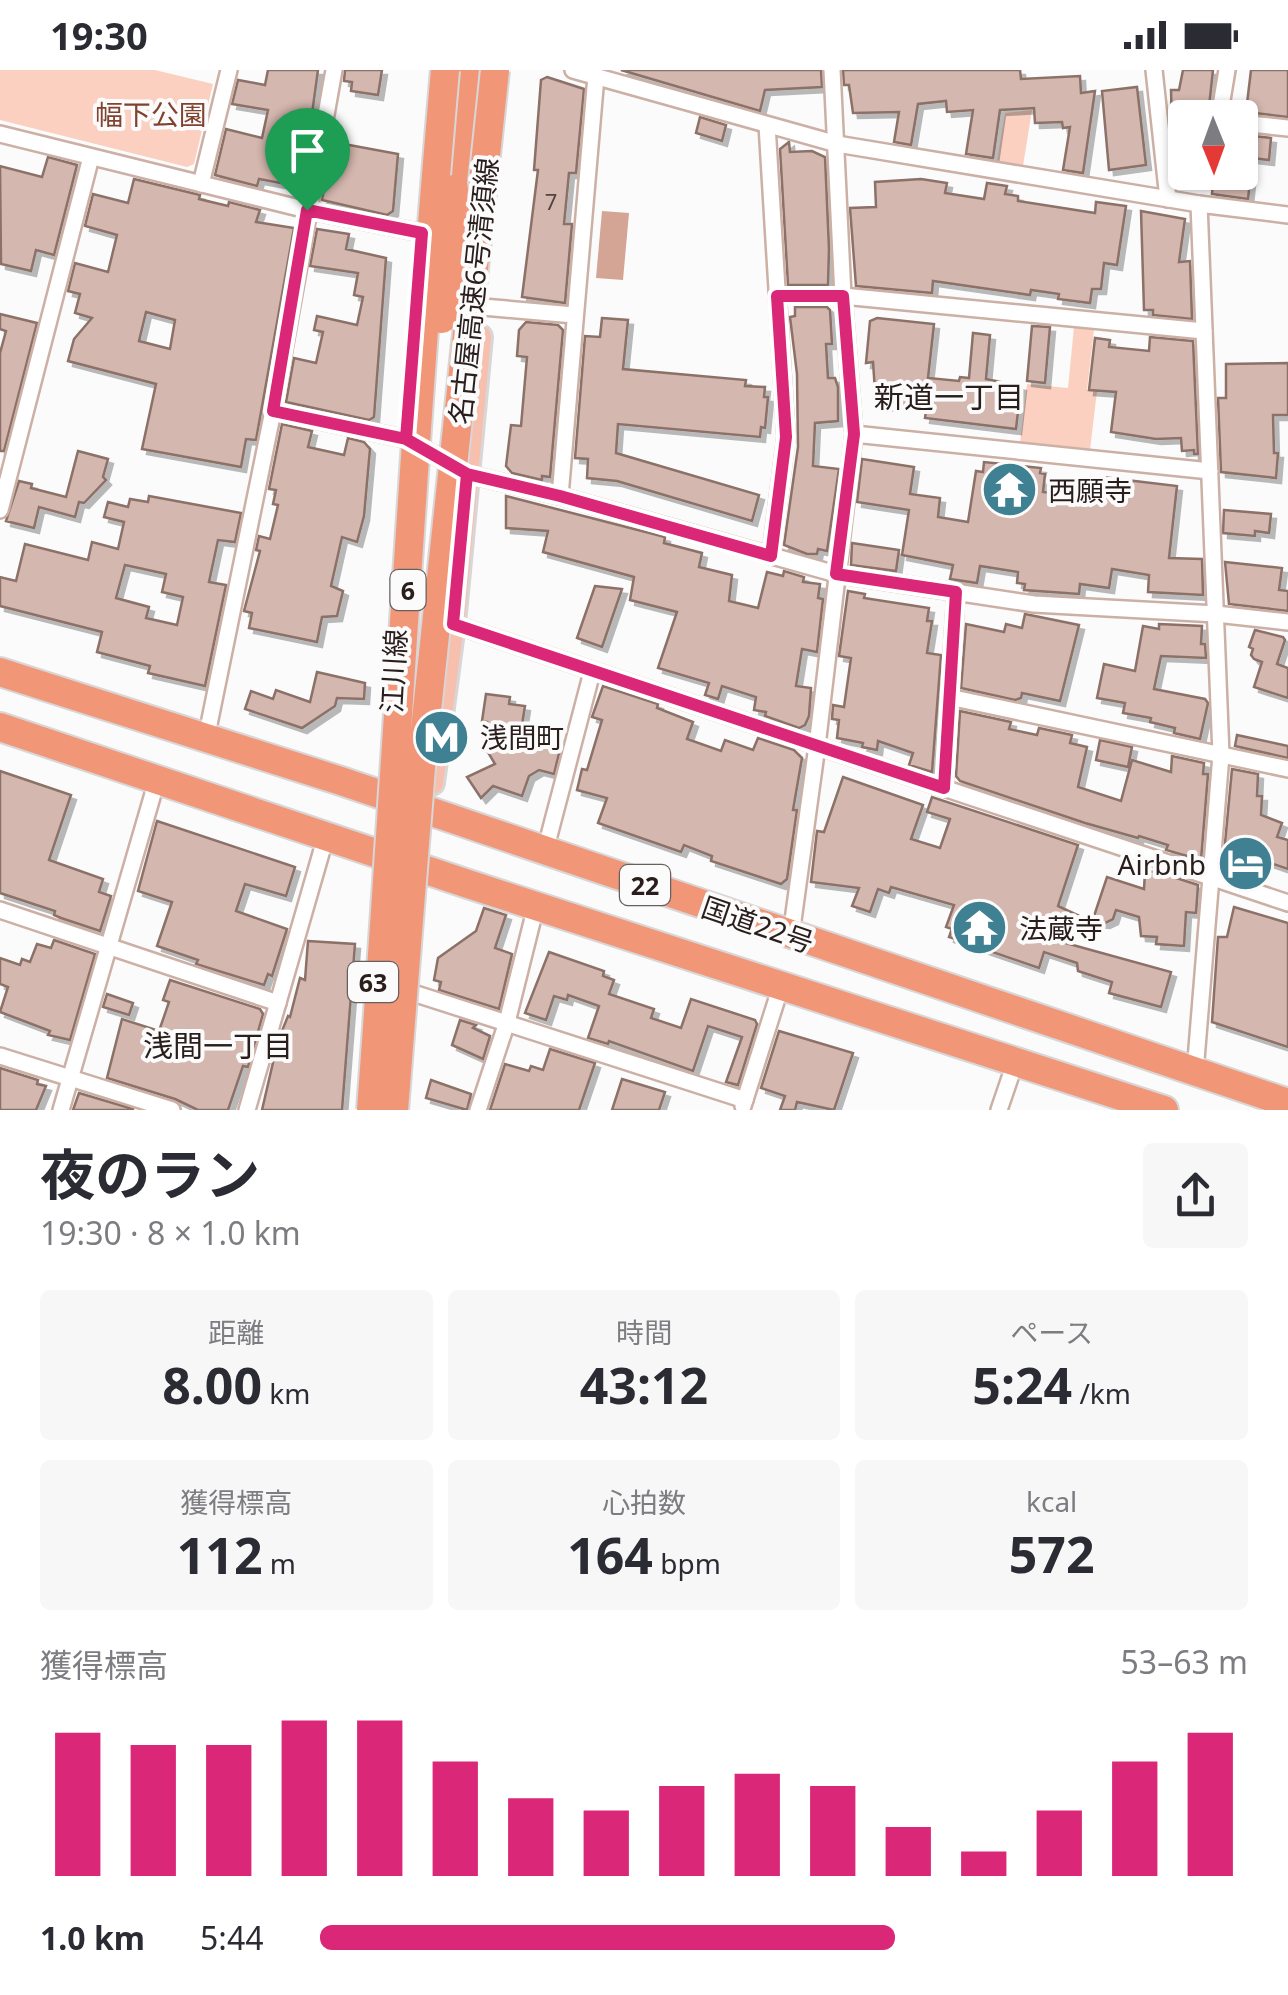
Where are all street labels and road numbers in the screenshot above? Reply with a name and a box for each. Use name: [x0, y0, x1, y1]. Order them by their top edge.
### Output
street label: 名古屋高速6号清須線: [440, 156, 506, 426]
road number: 6: [390, 570, 426, 610]
street label: 江川線: [372, 628, 414, 714]
road number: 22: [620, 865, 670, 905]
street label: 国道22号: [697, 887, 819, 961]
road number: 63: [348, 962, 398, 1002]

